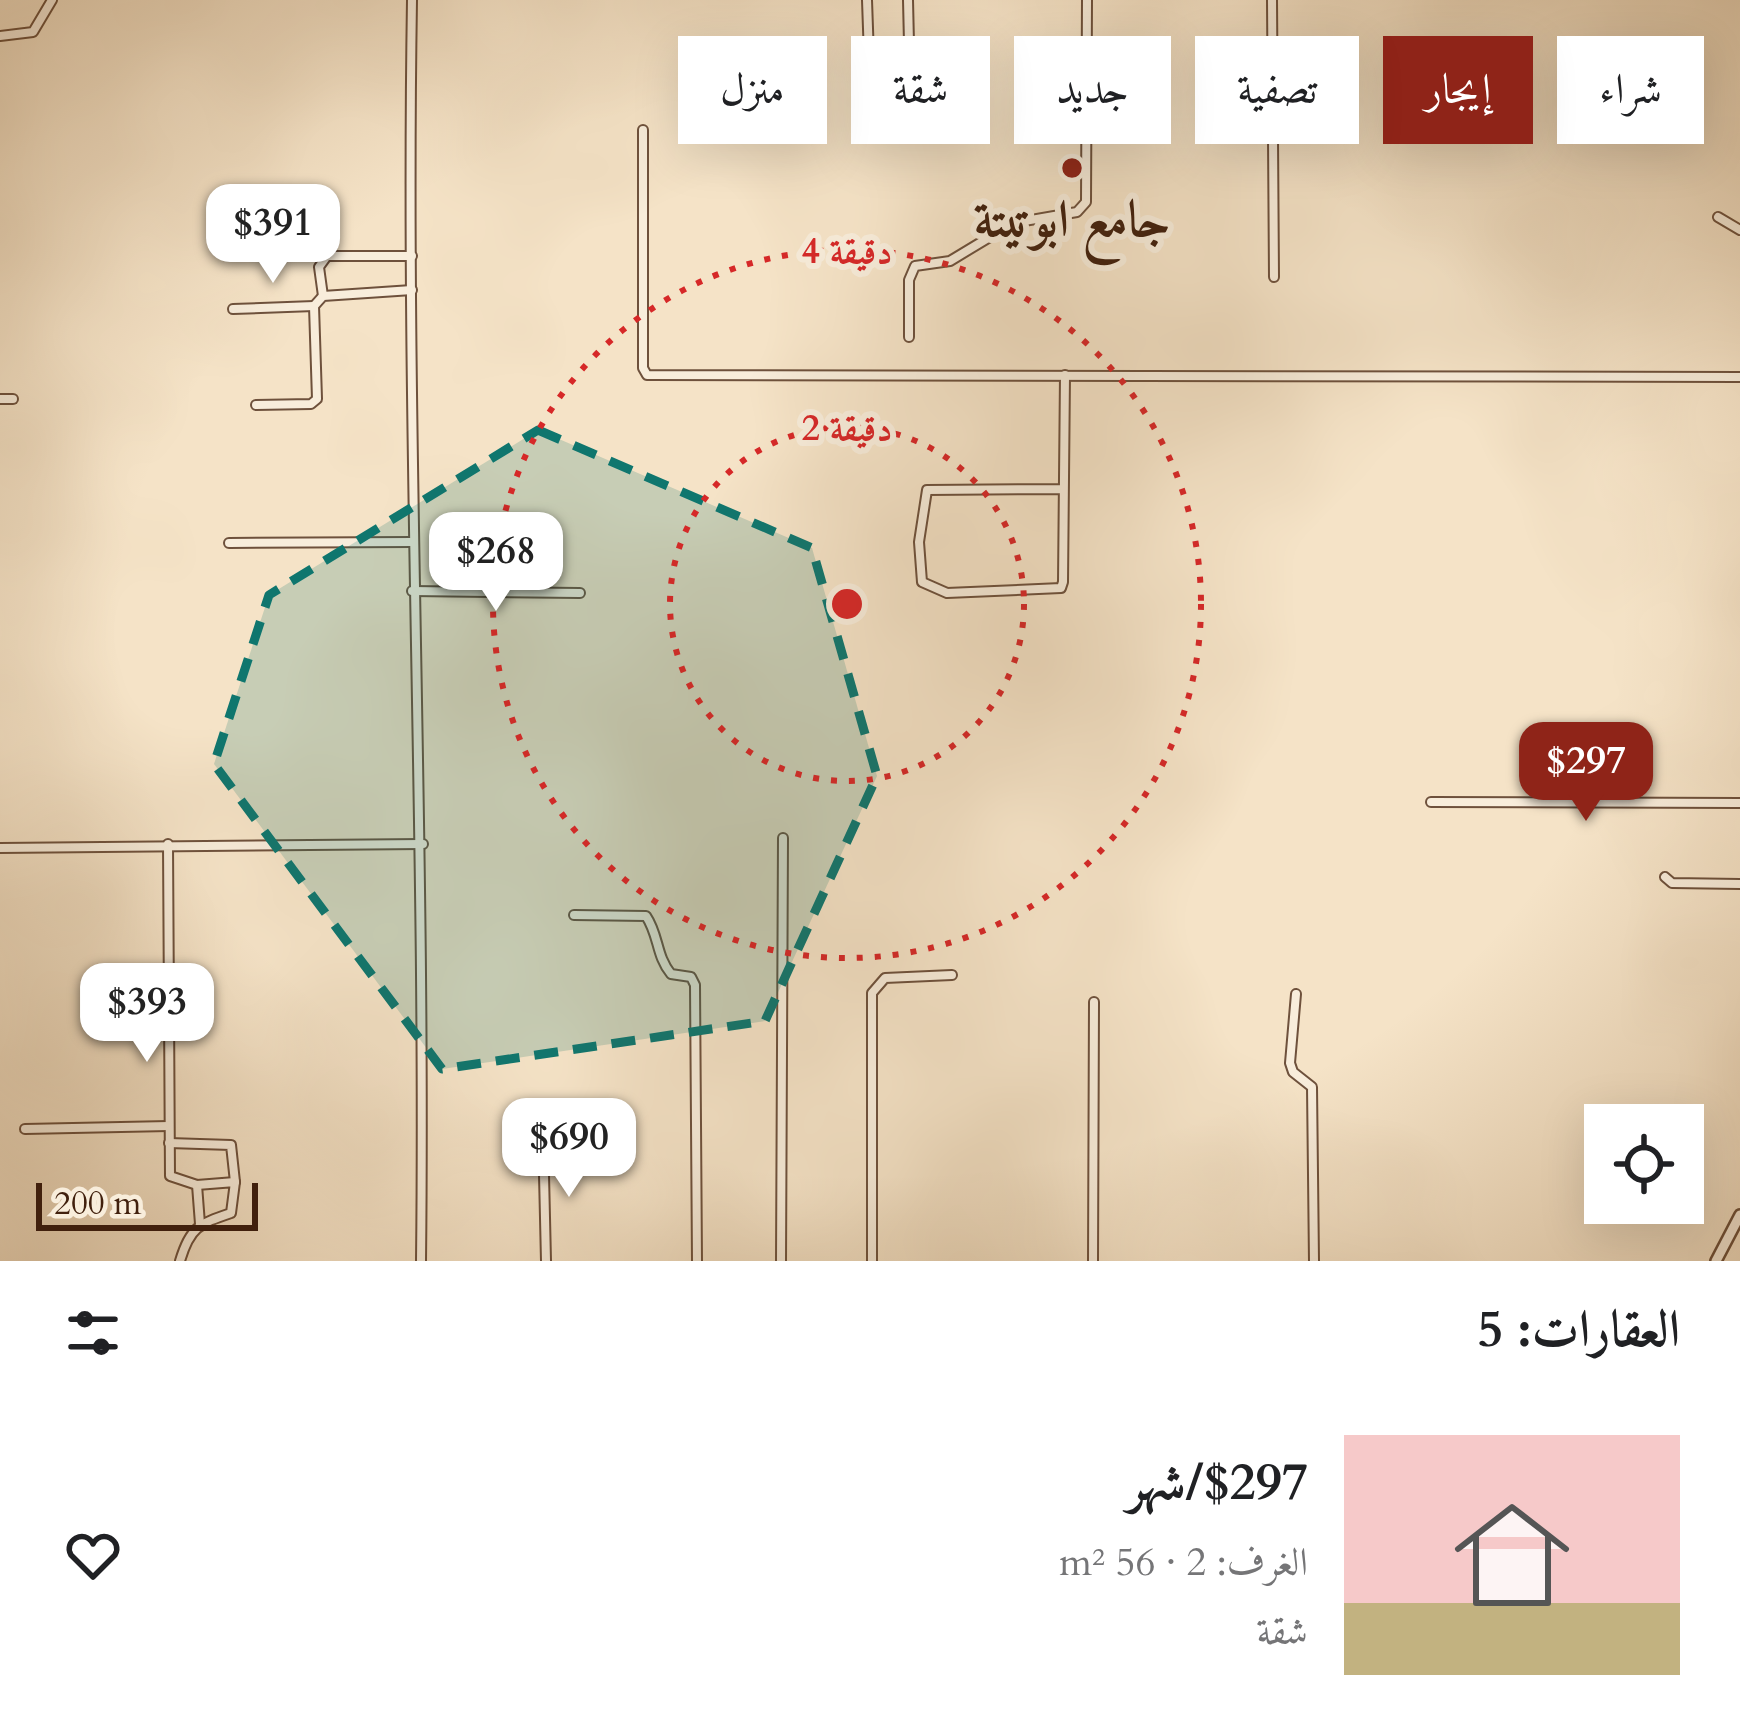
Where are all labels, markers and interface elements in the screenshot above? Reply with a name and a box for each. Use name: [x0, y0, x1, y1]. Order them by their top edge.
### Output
chip: منزل: [678, 36, 827, 144]
chip: شقة: [851, 36, 990, 144]
chip: جديد: [1014, 36, 1171, 144]
chip: تصفية: [1195, 36, 1359, 144]
chip: إيجار: [1383, 36, 1533, 144]
chip: شراء: [1557, 36, 1704, 144]
marker: جامع ابوتيتة: [1059, 155, 1085, 181]
pin: $391: [202, 184, 344, 286]
place label: جامع ابوتيتة: [974, 185, 1170, 266]
text: $391: [233, 196, 313, 249]
text: 4 دقيقة: [802, 227, 892, 276]
text: 2 دقيقة: [802, 404, 892, 453]
pin: $268: [425, 512, 567, 614]
text: $268: [456, 524, 536, 577]
centre of rings: [826, 583, 868, 625]
pin: $297: [1515, 722, 1657, 824]
text: $297: [1546, 734, 1626, 787]
pin: $393: [76, 963, 218, 1065]
text: $393: [107, 975, 187, 1028]
pin: $690: [498, 1098, 640, 1200]
map controls: [1584, 1104, 1704, 1224]
button: locate: [1584, 1104, 1704, 1224]
text: $690: [529, 1110, 609, 1163]
scale bar: [36, 1177, 258, 1230]
text: 200 m: [54, 1181, 141, 1226]
text: العقارات: 5: [1477, 1295, 1680, 1365]
icon: filters: [60, 1300, 126, 1366]
text: $297/شهر: [1127, 1448, 1308, 1518]
icon: home: [1440, 1483, 1584, 1627]
icon: heart: [60, 1522, 126, 1588]
text: الغرف: 2 · 56 m²: [1059, 1536, 1308, 1589]
text: شقة: [1256, 1605, 1308, 1658]

